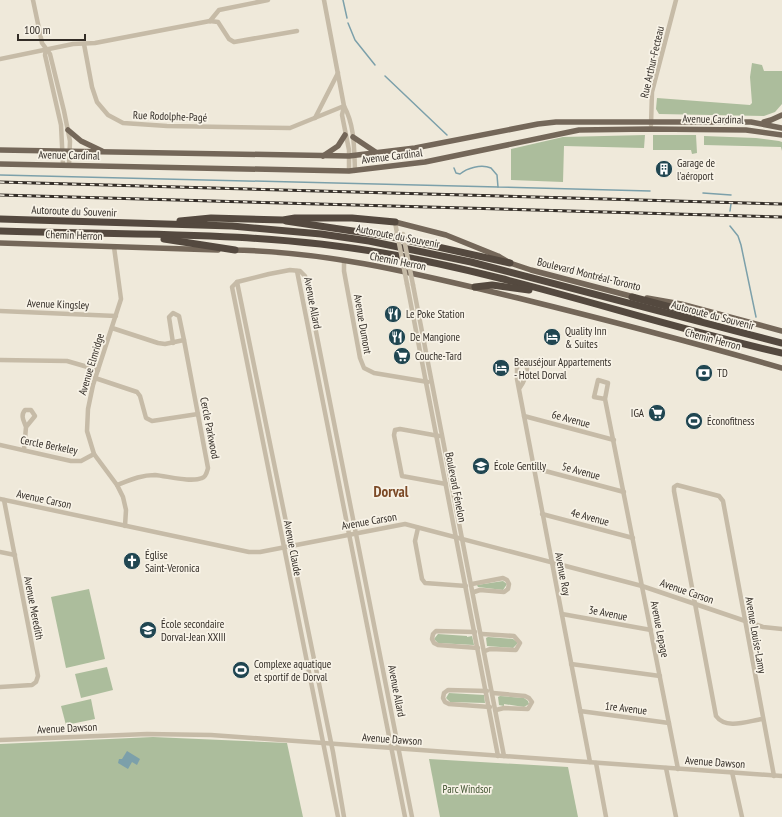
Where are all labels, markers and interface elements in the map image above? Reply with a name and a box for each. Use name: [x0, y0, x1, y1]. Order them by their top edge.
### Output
scale bar: [18, 16, 85, 42]
text: 100 m: [24, 22, 51, 37]
street label: Rue Arthur-Fecteau: [637, 24, 667, 99]
street label: Rue Rodolphe-Pagé: [133, 108, 208, 124]
street label: Avenue Cardinal: [682, 111, 744, 127]
street label: Avenue Cardinal: [361, 145, 424, 167]
street label: Avenue Cardinal: [38, 147, 100, 163]
place label: Garage de l'aéroport: [677, 156, 716, 183]
building icon: Garage de l'aéroport: [654, 159, 674, 179]
street label: Autoroute du Souvenir: [31, 203, 117, 219]
street label: Autoroute du Souvenir: [355, 221, 441, 251]
street label: Chemin Herron: [45, 227, 103, 243]
street label: Chemin Herron: [369, 249, 428, 273]
street label: Boulevard Montréal-Toronto: [536, 254, 643, 294]
street label: Avenue Allard: [301, 276, 325, 330]
street label: Avenue Dumont: [351, 293, 375, 355]
street label: Avenue Kingsley: [27, 296, 90, 312]
street label: Autoroute du Souvenir: [670, 297, 756, 333]
restaurant icon: Le Poke Station: [383, 304, 403, 324]
place label: Le Poke Station: [406, 307, 465, 321]
place label: Quality Inn & Suites: [565, 324, 607, 351]
street label: Chemin Herron: [684, 325, 743, 353]
restaurant icon: De Mangione: [387, 327, 407, 347]
hotel icon: Quality Inn & Suites: [542, 327, 562, 347]
place label: De Mangione: [410, 330, 461, 344]
street label: Avenue Elmridge: [75, 331, 107, 397]
supermarket icon: Couche-Tard: [392, 346, 412, 366]
place label: Couche-Tard: [415, 349, 462, 363]
place label: Beauséjour Appartements - Hotel Dorval: [514, 355, 612, 382]
hotel icon: Beauséjour Appartements - Hotel Dorval: [491, 358, 511, 378]
bank icon: TD: [694, 363, 714, 383]
place label: TD: [717, 366, 728, 380]
street label: Cercle Parkwood: [197, 396, 223, 460]
supermarket icon: IGA: [647, 403, 667, 423]
place label: IGA: [631, 406, 645, 420]
street label: 6e Avenue: [550, 407, 592, 431]
sports icon: Éconofitness: [684, 411, 704, 431]
place label: Éconofitness: [707, 414, 755, 428]
street label: Cercle Berkeley: [19, 433, 80, 458]
street label: Boulevard Fénelon: [442, 451, 470, 523]
school or university icon: École Gentilly: [471, 456, 491, 476]
place label: École Gentilly: [494, 459, 547, 473]
street label: 5e Avenue: [560, 459, 602, 483]
district label: Dorval: [374, 482, 409, 501]
street label: Avenue Carson: [15, 486, 73, 512]
street label: 4e Avenue: [569, 505, 611, 529]
street label: Avenue Carson: [340, 509, 398, 533]
street label: Avenue Claude: [281, 519, 305, 577]
place label: Église Saint-Veronica: [145, 548, 200, 575]
church icon: Église Saint-Veronica: [122, 551, 142, 571]
street label: Avenue Roy: [552, 551, 574, 598]
street label: Avenue Meredith: [21, 575, 47, 641]
street label: Avenue Carson: [658, 575, 716, 607]
street label: Avenue Louise-Lamy: [742, 596, 770, 675]
street label: Avenue Lepage: [648, 600, 672, 659]
street label: 3e Avenue: [587, 602, 629, 624]
place label: École secondaire Dorval-Jean XXIII: [161, 617, 226, 644]
school or university icon: École secondaire Dorval-Jean XXIII: [138, 620, 158, 640]
place label: Complexe aquatique et sportif de Dorval: [254, 657, 332, 684]
sports icon: Complexe aquatique et sportif de Dorval: [231, 660, 251, 680]
street label: Avenue Allard: [385, 664, 409, 718]
street label: 1re Avenue: [604, 698, 648, 718]
street label: Avenue Dawson: [37, 719, 98, 737]
street label: Avenue Dawson: [362, 730, 423, 748]
street label: Avenue Dawson: [685, 753, 746, 771]
park label: Parc Windsor: [443, 782, 491, 796]

